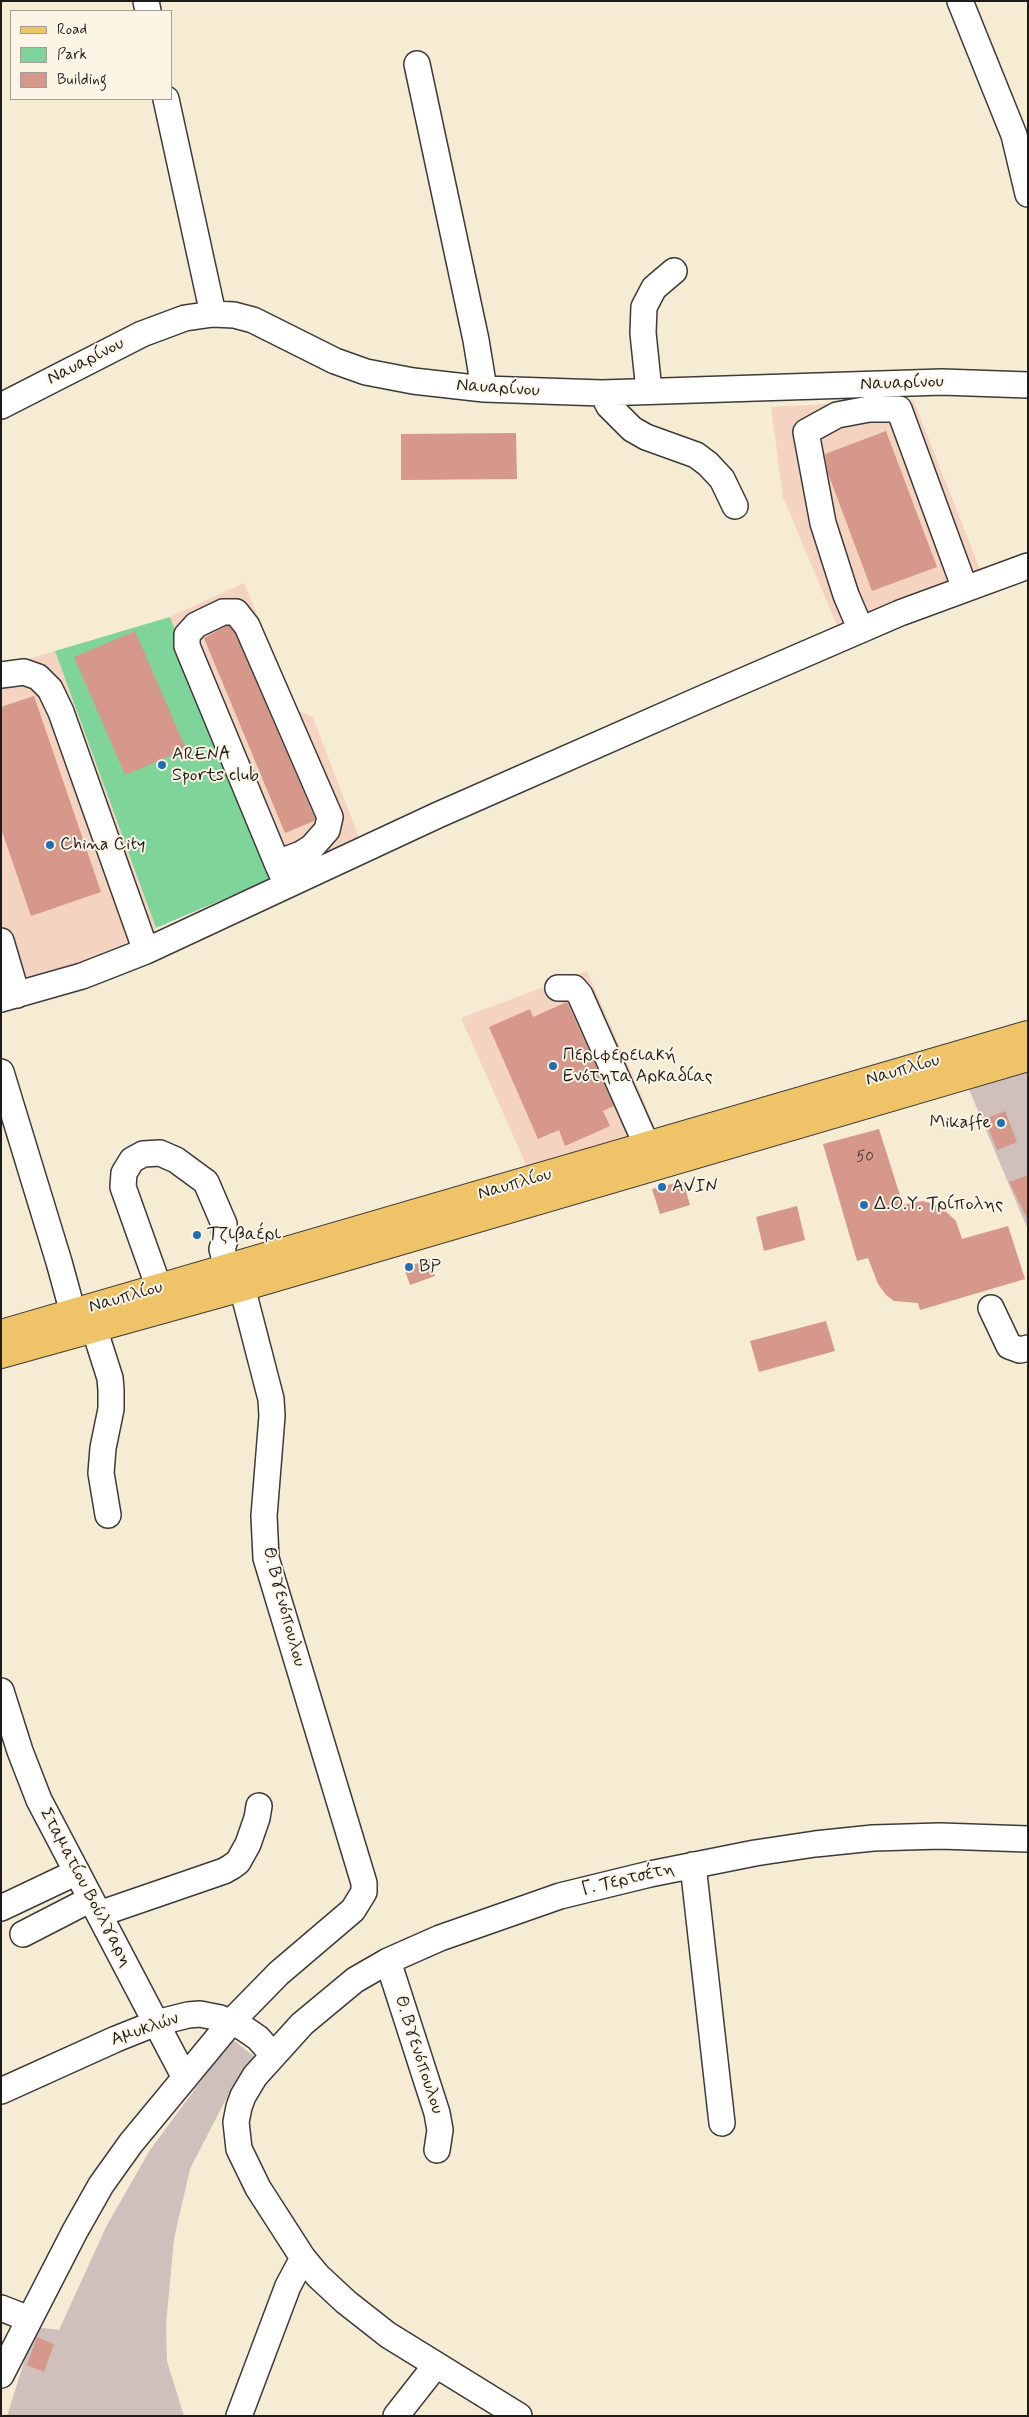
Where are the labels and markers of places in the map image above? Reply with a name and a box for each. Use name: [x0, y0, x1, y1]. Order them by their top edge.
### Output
place label: ARENA Sports club: [172, 744, 259, 786]
marker: ARENA Sports club: [156, 759, 168, 771]
place label: China City: [60, 834, 145, 856]
marker: China City: [44, 839, 56, 851]
place label: Περιφερειακή Ενότητα Αρκαδίας: [563, 1045, 713, 1088]
marker: Περιφερειακή Ενότητα Αρκαδίας: [547, 1060, 559, 1072]
place label: Mikaffe: [929, 1112, 991, 1134]
marker: Mikaffe: [995, 1117, 1007, 1129]
place label: AVIN: [672, 1176, 718, 1198]
marker: AVIN: [656, 1181, 668, 1193]
place label: Δ.Ο.Υ. Τρίπολης: [874, 1194, 1003, 1216]
marker: Δ.Ο.Υ. Τρίπολης: [858, 1199, 870, 1211]
place label: Τζιβαέρι: [207, 1224, 281, 1246]
marker: Τζιβαέρι: [191, 1229, 203, 1241]
place label: BP: [419, 1256, 441, 1278]
marker: BP: [403, 1261, 415, 1273]

